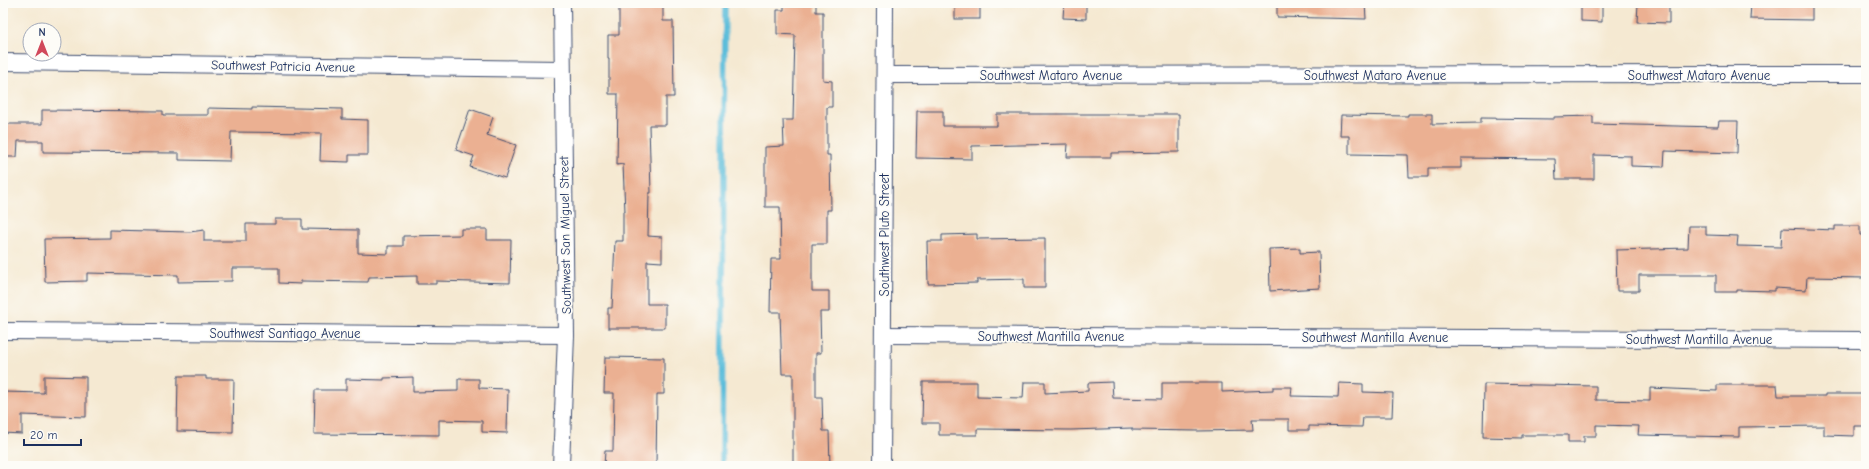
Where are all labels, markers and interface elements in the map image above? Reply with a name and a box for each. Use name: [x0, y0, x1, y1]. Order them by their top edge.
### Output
north arrow: [22, 22, 62, 62]
text: N: [38, 26, 46, 39]
street label: Southwest Patricia Avenue: [211, 57, 356, 75]
street label: Southwest Mataro Avenue: [980, 68, 1123, 83]
street label: Southwest Mataro Avenue: [1304, 68, 1447, 83]
street label: Southwest Mataro Avenue: [1628, 68, 1771, 83]
street label: Southwest San Miguel Street: [556, 155, 574, 314]
street label: Southwest Pluto Street: [877, 172, 892, 296]
street label: Southwest Santiago Avenue: [209, 326, 361, 341]
street label: Southwest Mantilla Avenue: [978, 329, 1125, 344]
street label: Southwest Mantilla Avenue: [1302, 330, 1449, 345]
street label: Southwest Mantilla Avenue: [1626, 332, 1773, 347]
scale bar: [24, 421, 81, 447]
text: 20 m: [30, 428, 58, 442]

